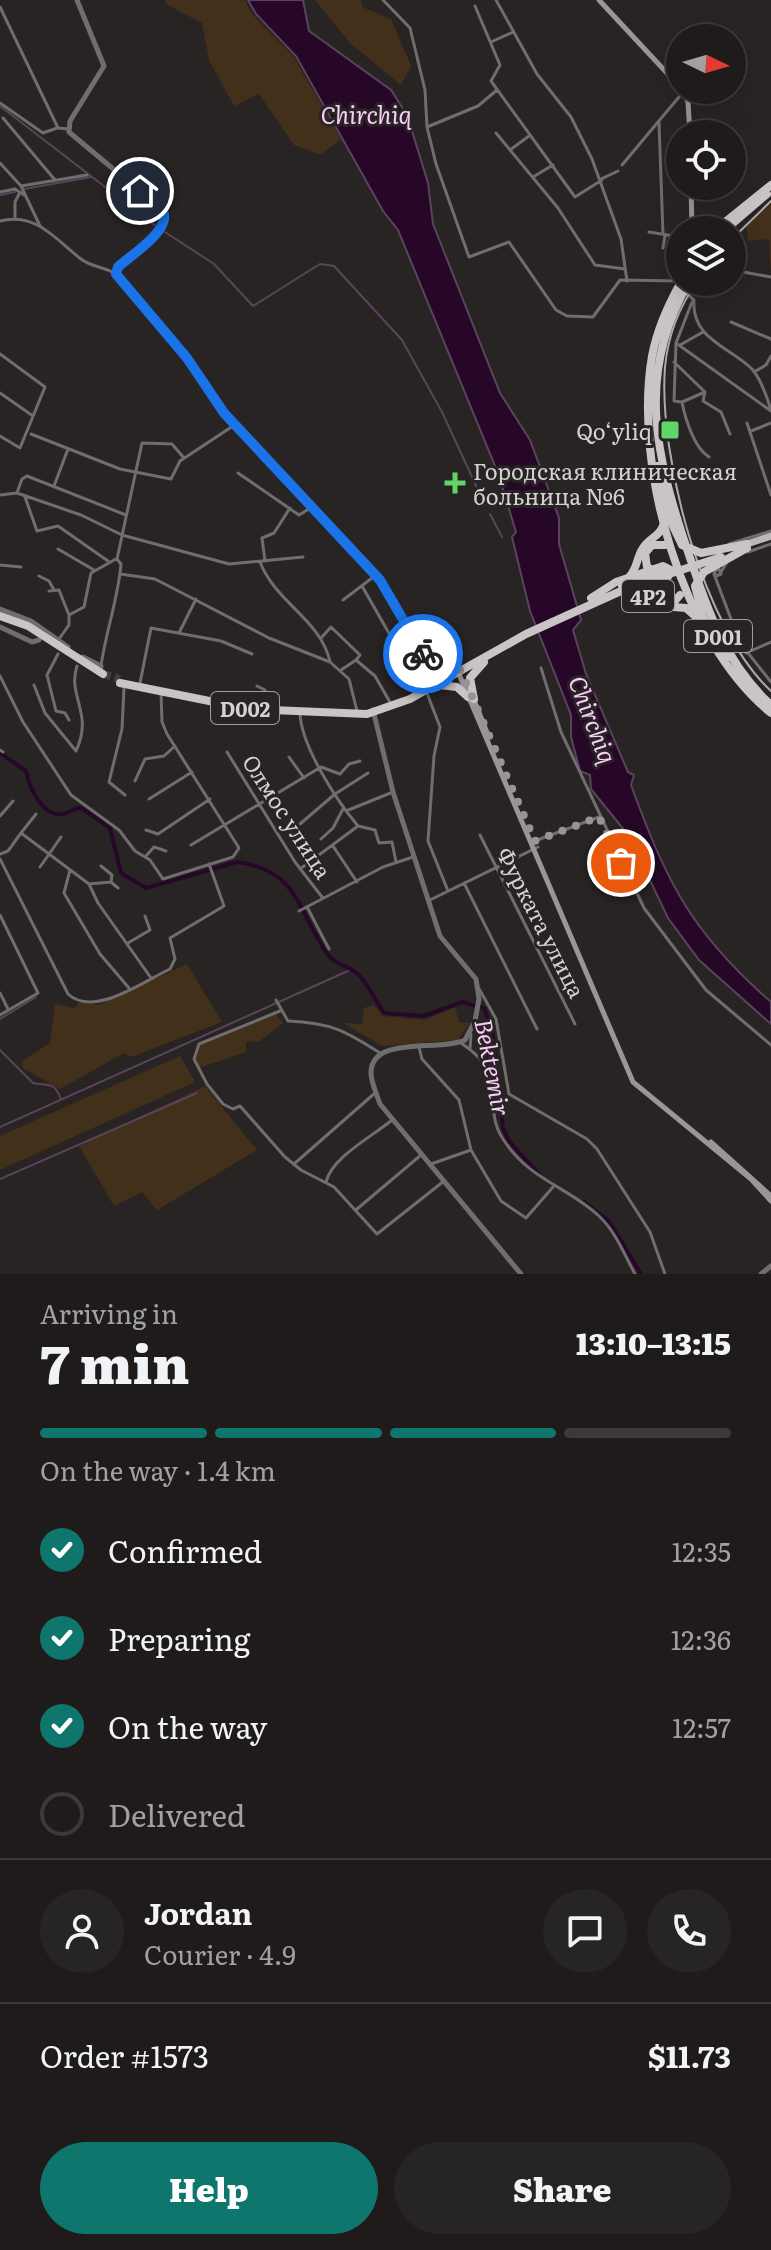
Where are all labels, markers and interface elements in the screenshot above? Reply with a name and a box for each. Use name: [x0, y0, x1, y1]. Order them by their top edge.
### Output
north arrow: [666, 24, 746, 104]
map controls: [666, 24, 746, 296]
water label: Chirchiq: [320, 96, 413, 131]
button: locate: [666, 120, 746, 200]
pin: [106, 157, 174, 225]
icon: home: [118, 169, 162, 213]
button: layers: [666, 216, 746, 296]
place label: Qo‘yliq: [576, 414, 652, 447]
marker: Qo‘yliq: [659, 419, 681, 441]
place label: Городская клиническая больница №6: [473, 454, 737, 512]
marker: Городская клиническая больница №6: [444, 472, 466, 494]
road number: 4P2: [622, 580, 674, 612]
courier: [383, 614, 463, 694]
road number: D001: [684, 620, 752, 652]
icon: bike: [401, 632, 445, 676]
water label: Chirchiq: [561, 670, 627, 769]
road number: D002: [211, 692, 279, 724]
street label: Олмос улица: [235, 747, 341, 885]
pin: [587, 829, 655, 897]
street label: Фурката улица: [490, 841, 594, 1003]
icon: bag: [599, 841, 643, 885]
water label: Bektemir: [467, 1015, 521, 1119]
text: Arriving in: [40, 1293, 178, 1332]
text: 13:10–13:15: [576, 1320, 731, 1364]
text: 7 min: [40, 1323, 190, 1400]
text: On the way · 1.4 km: [40, 1450, 276, 1489]
icon: check: [40, 1528, 84, 1572]
text: Confirmed: [108, 1528, 262, 1572]
text: 12:35: [672, 1531, 731, 1570]
icon: check: [40, 1616, 84, 1660]
text: Preparing: [108, 1616, 250, 1660]
text: 12:36: [671, 1619, 731, 1658]
icon: check: [40, 1704, 84, 1748]
text: On the way: [108, 1704, 267, 1748]
text: 12:57: [672, 1707, 731, 1746]
text: Delivered: [108, 1792, 245, 1836]
button: person: [40, 1889, 124, 1973]
button: chat: [543, 1889, 627, 1973]
button: phone: [647, 1889, 731, 1973]
text: Jordan: [144, 1890, 252, 1934]
text: Courier · 4.9: [144, 1934, 296, 1973]
text: Order #1573: [40, 2033, 209, 2077]
text: $11.73: [648, 2033, 731, 2077]
button: Help: [40, 2142, 378, 2234]
button: Share: [394, 2142, 731, 2234]

